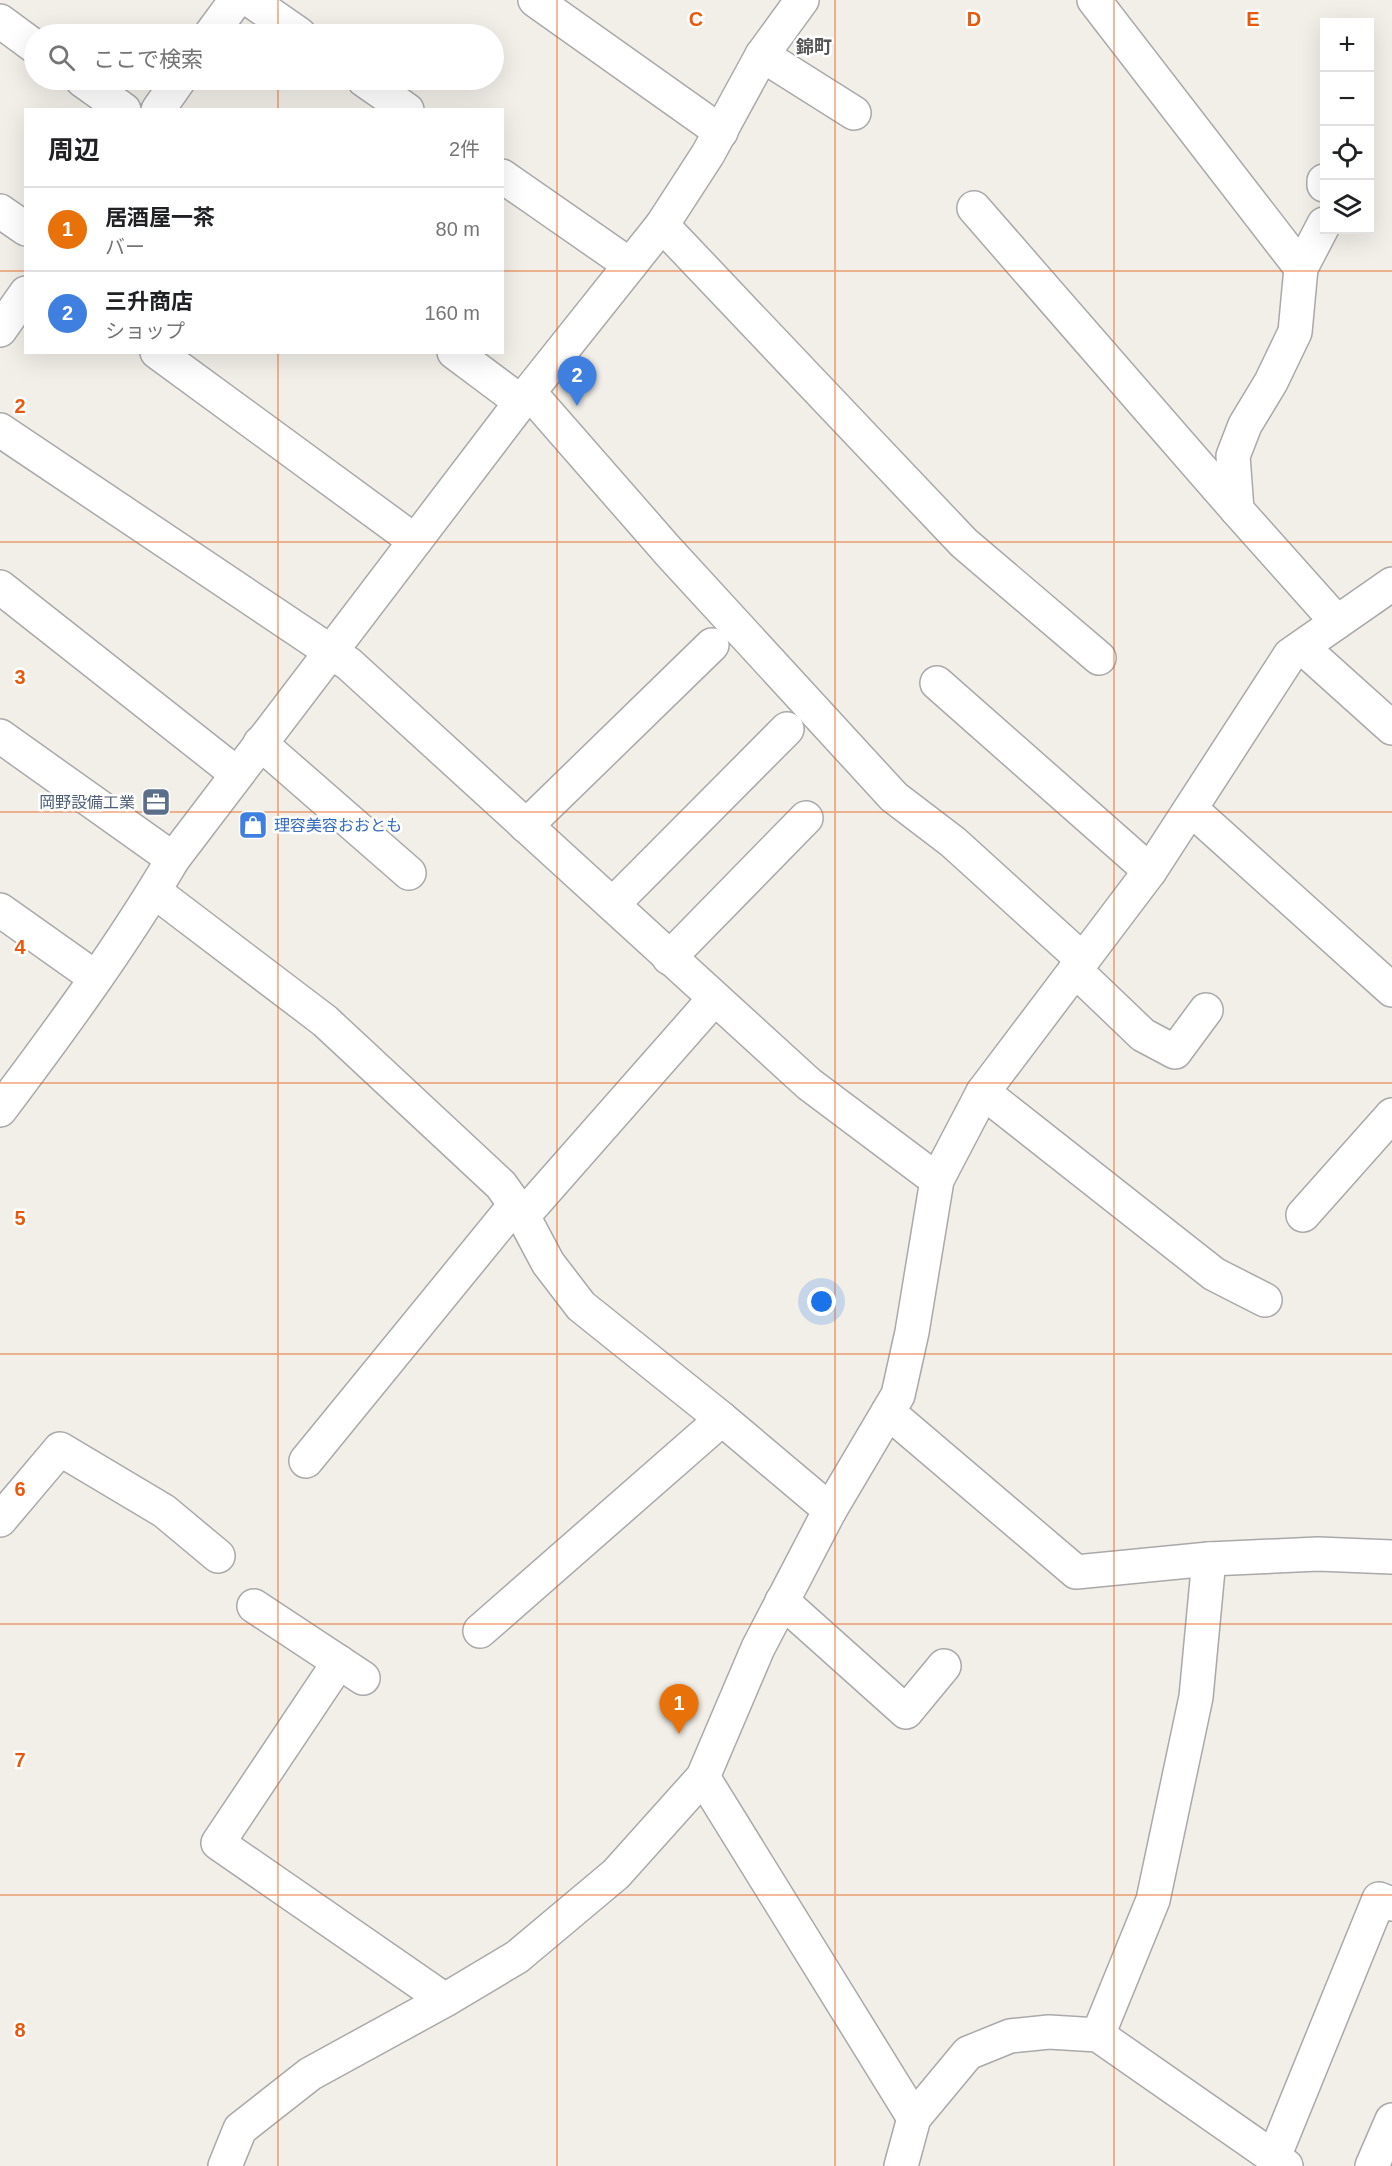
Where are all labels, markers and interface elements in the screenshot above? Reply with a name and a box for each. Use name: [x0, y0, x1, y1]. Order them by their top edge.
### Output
text: C: [689, 8, 703, 30]
text: D: [967, 8, 981, 30]
text: E: [1246, 8, 1260, 30]
map controls: [1320, 18, 1374, 234]
button: +: [1320, 18, 1374, 72]
search box: [24, 24, 504, 90]
district label: 錦町: [796, 37, 832, 57]
icon: search: [45, 41, 78, 74]
text: ここで検索: [93, 47, 203, 72]
button: −: [1320, 72, 1374, 126]
button: locate: [1320, 126, 1374, 180]
text: 周辺: [48, 135, 100, 165]
text: 2件: [449, 138, 480, 160]
button: layers: [1320, 180, 1374, 234]
text: 居酒屋一茶: [105, 205, 215, 230]
text: 1: [62, 218, 73, 240]
text: 80 m: [436, 218, 480, 240]
text: バー: [105, 236, 145, 258]
text: 三升商店: [105, 289, 193, 314]
text: 2: [62, 302, 73, 324]
text: 160 m: [424, 302, 480, 324]
text: ショップ: [105, 320, 185, 342]
pin: 2: [558, 356, 596, 406]
text: 2: [14, 395, 26, 417]
text: 3: [14, 666, 26, 688]
office icon: 岡野設備工業: [140, 786, 172, 818]
place label: 岡野設備工業: [39, 794, 135, 811]
shop icon: 理容美容おおとも: [237, 809, 269, 841]
place label: 理容美容おおとも: [274, 817, 402, 834]
text: 4: [14, 936, 26, 958]
text: 5: [14, 1207, 26, 1229]
your location: [807, 1287, 836, 1316]
text: 6: [14, 1478, 26, 1500]
pin: 1: [660, 1684, 698, 1734]
text: 7: [14, 1749, 26, 1771]
text: 8: [14, 2019, 26, 2041]

